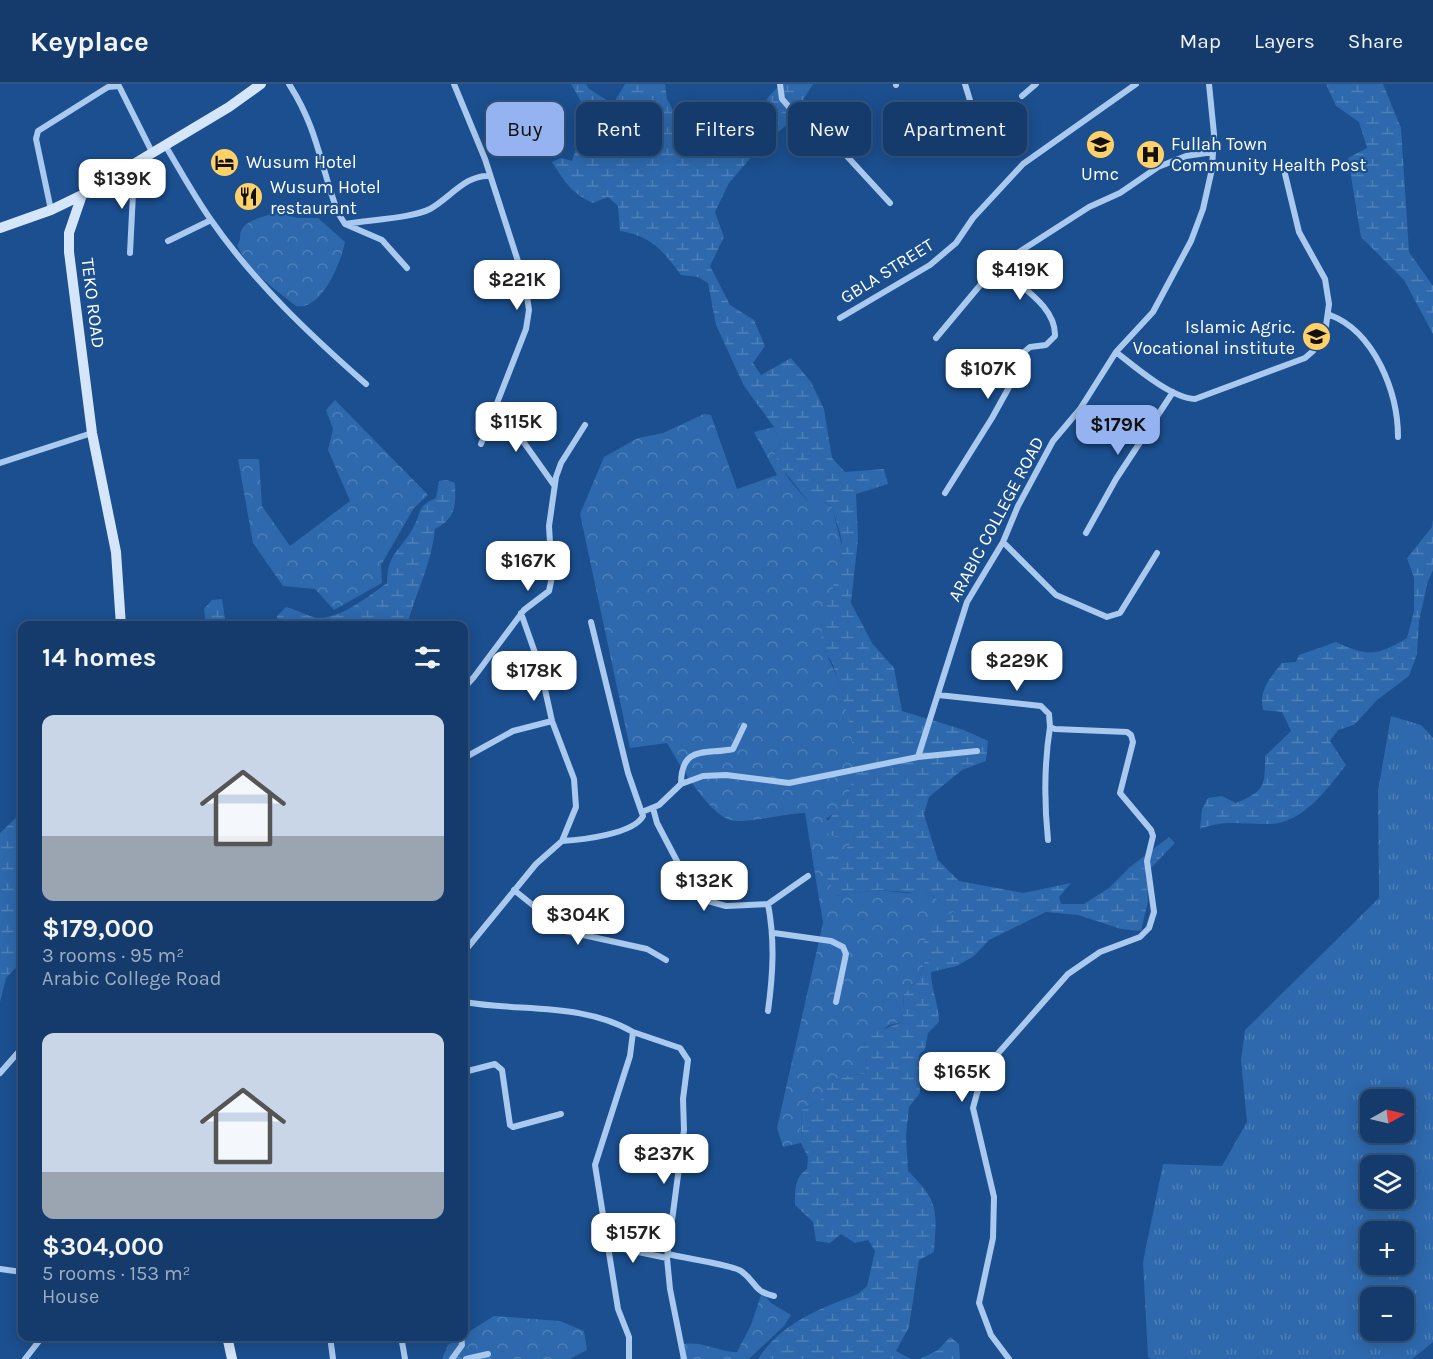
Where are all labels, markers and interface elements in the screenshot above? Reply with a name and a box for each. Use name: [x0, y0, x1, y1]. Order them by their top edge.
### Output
text: Keyplace: [30, 25, 149, 58]
text: Map: [1179, 29, 1221, 53]
text: Layers: [1254, 29, 1315, 53]
text: Share: [1348, 29, 1403, 53]
chip: Buy: [486, 102, 564, 156]
chip: Rent: [576, 102, 662, 156]
chip: Filters: [674, 102, 776, 156]
chip: New: [788, 102, 871, 156]
chip: Apartment: [883, 102, 1027, 156]
school or university icon: Umc: [1084, 129, 1116, 161]
place label: Fullah Town Community Health Post: [1171, 133, 1366, 176]
hospital icon: Fullah Town Community Health Post: [1134, 138, 1166, 170]
hotel icon: Wusum Hotel: [209, 146, 241, 178]
place label: Wusum Hotel: [246, 151, 357, 173]
pin: $139K: [80, 159, 164, 210]
place label: Umc: [1081, 163, 1119, 185]
text: $139K: [93, 167, 151, 190]
place label: Wusum Hotel restaurant: [270, 176, 381, 219]
restaurant icon: Wusum Hotel restaurant: [233, 181, 265, 213]
street label: GBLA STREET: [836, 234, 938, 308]
pin: $419K: [978, 250, 1062, 301]
street label: TEKO ROAD: [77, 257, 109, 349]
text: $419K: [991, 258, 1049, 281]
pin: $221K: [475, 260, 559, 311]
text: $221K: [488, 268, 546, 291]
place label: Islamic Agric. Vocational institute: [1133, 316, 1295, 359]
school or university icon: Islamic Agric. Vocational institute: [1300, 321, 1332, 353]
pin: $107K: [946, 349, 1030, 400]
text: $107K: [960, 357, 1016, 380]
pin: $115K: [474, 402, 558, 453]
pin: $179K: [1076, 405, 1160, 456]
text: $115K: [490, 410, 542, 433]
text: $179K: [1090, 413, 1146, 436]
street label: ARABIC COLLEGE ROAD: [943, 433, 1049, 605]
pin: $167K: [486, 541, 570, 592]
text: $167K: [500, 549, 556, 572]
icon: filters: [411, 641, 444, 674]
pin: $229K: [975, 641, 1059, 692]
text: 14 homes: [42, 642, 156, 673]
text: $229K: [985, 649, 1049, 672]
pin: $178K: [492, 651, 576, 702]
text: $178K: [506, 659, 562, 682]
icon: home: [189, 754, 297, 862]
pin: $132K: [662, 861, 746, 912]
text: $132K: [675, 869, 733, 892]
pin: $304K: [536, 895, 620, 946]
text: $304K: [546, 903, 610, 926]
text: $179,000: [42, 913, 154, 944]
text: 3 rooms · 95 m²: [42, 944, 184, 967]
text: Arabic College Road: [42, 967, 222, 990]
pin: $165K: [920, 1052, 1004, 1103]
text: $165K: [933, 1060, 991, 1083]
icon: home: [189, 1072, 297, 1180]
north arrow: [1360, 1089, 1414, 1143]
map controls: [1360, 1089, 1414, 1341]
pin: $237K: [622, 1134, 706, 1185]
text: $237K: [633, 1142, 695, 1165]
button: layers: [1360, 1155, 1414, 1209]
pin: $157K: [591, 1213, 675, 1264]
text: $157K: [605, 1221, 661, 1244]
button: +: [1360, 1221, 1414, 1275]
text: $304,000: [42, 1231, 164, 1262]
text: 5 rooms · 153 m²: [42, 1262, 191, 1285]
text: House: [42, 1285, 99, 1308]
button: −: [1360, 1287, 1414, 1341]

